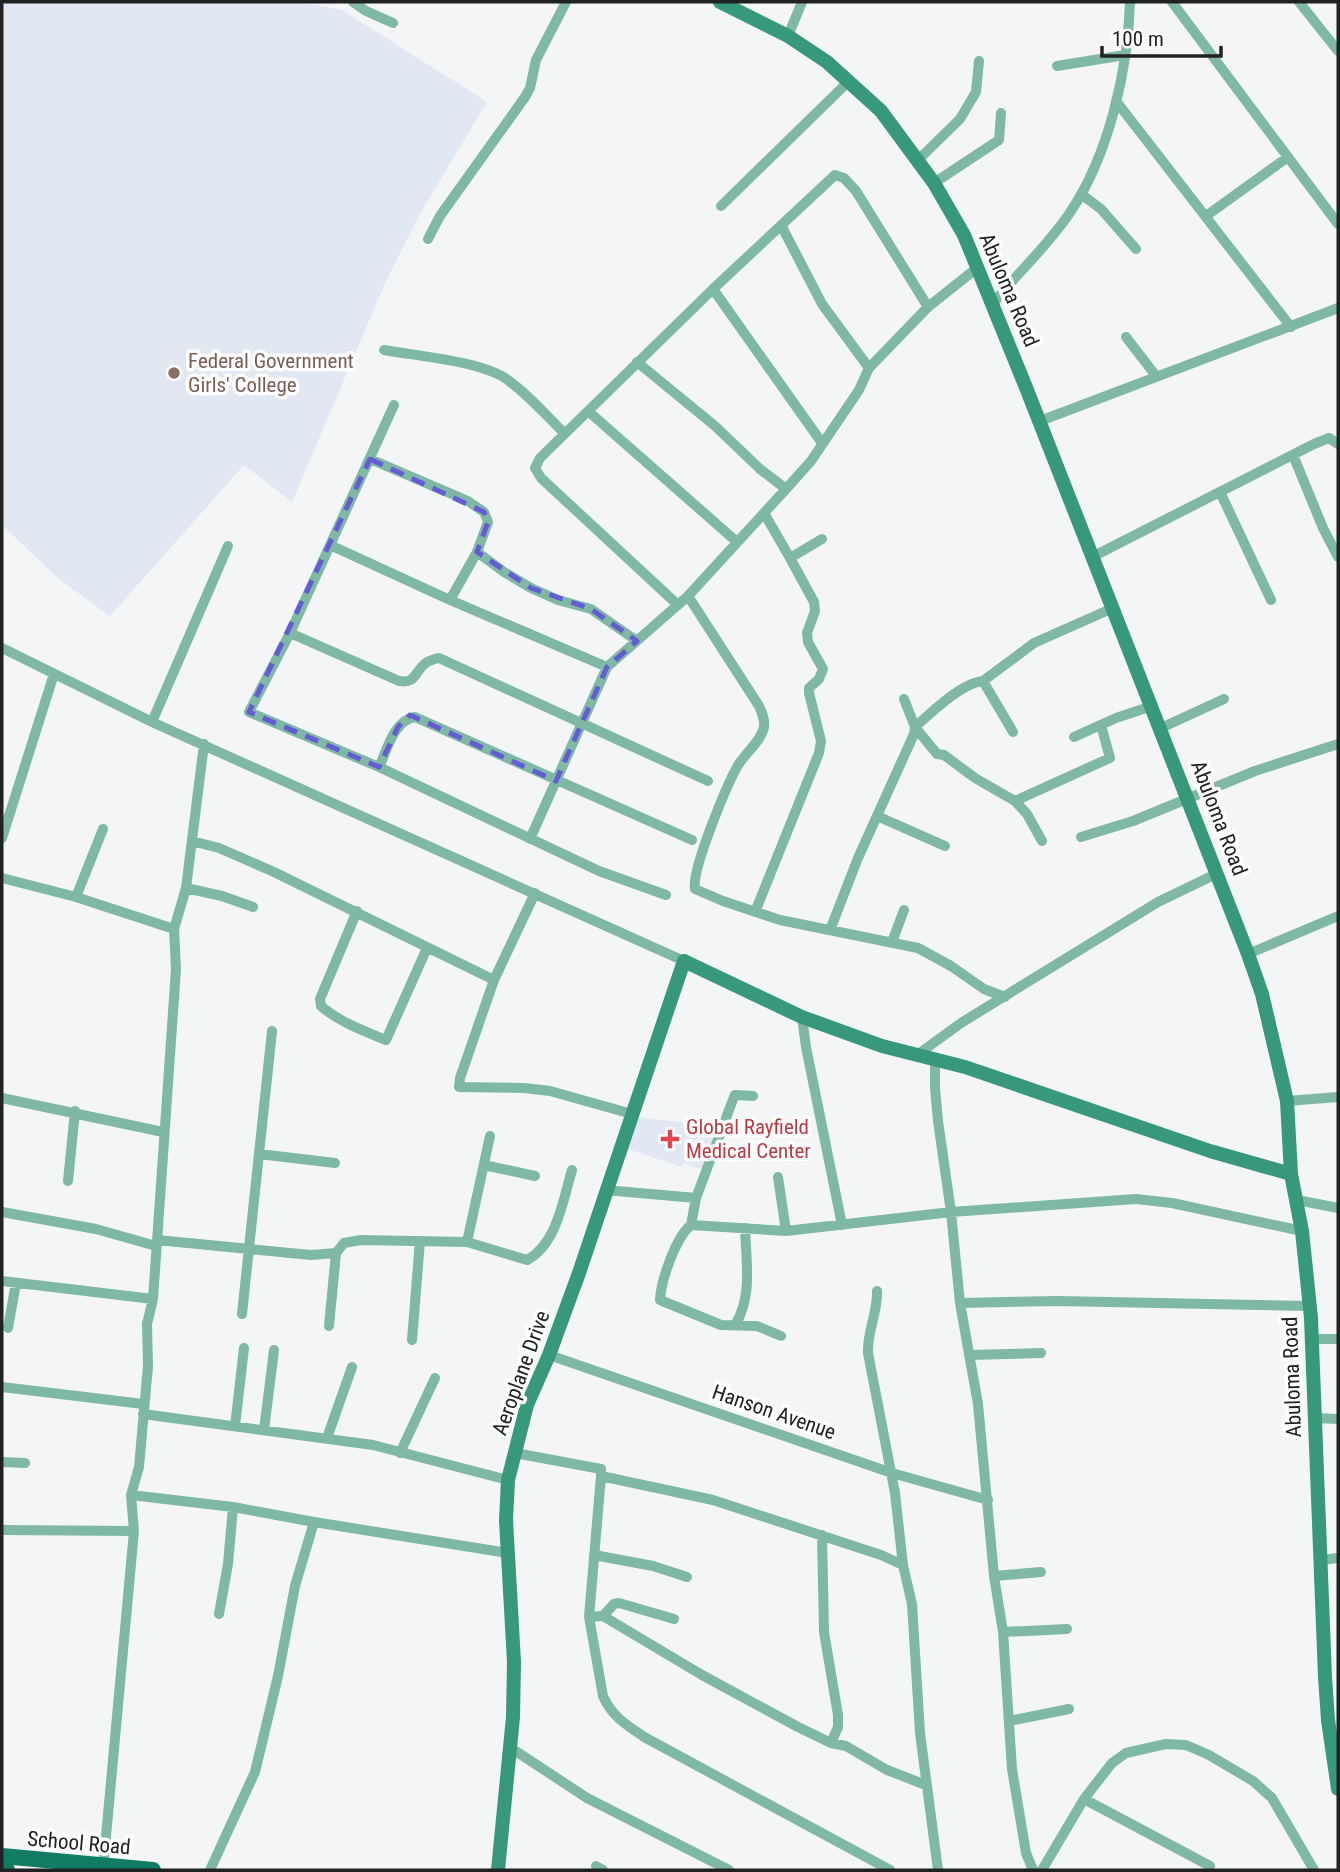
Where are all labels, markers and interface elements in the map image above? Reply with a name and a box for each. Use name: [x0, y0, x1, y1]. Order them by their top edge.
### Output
scale bar: [1102, 14, 1221, 58]
text: 100 m: [1112, 27, 1164, 51]
street label: Abuloma Road: [974, 230, 1044, 350]
place label: Federal Government Girls' College: [188, 349, 354, 397]
marker: Federal Government Girls' College: [166, 365, 182, 381]
street label: Abuloma Road: [1186, 757, 1252, 879]
place label: Global Rayfield Medical Center: [686, 1115, 811, 1163]
marker: Global Rayfield Medical Center: [660, 1129, 680, 1149]
street label: Aeroplane Drive: [487, 1307, 555, 1438]
street label: Abuloma Road: [1278, 1316, 1306, 1438]
street label: Hanson Avenue: [709, 1380, 839, 1444]
street label: School Road: [26, 1827, 132, 1859]

